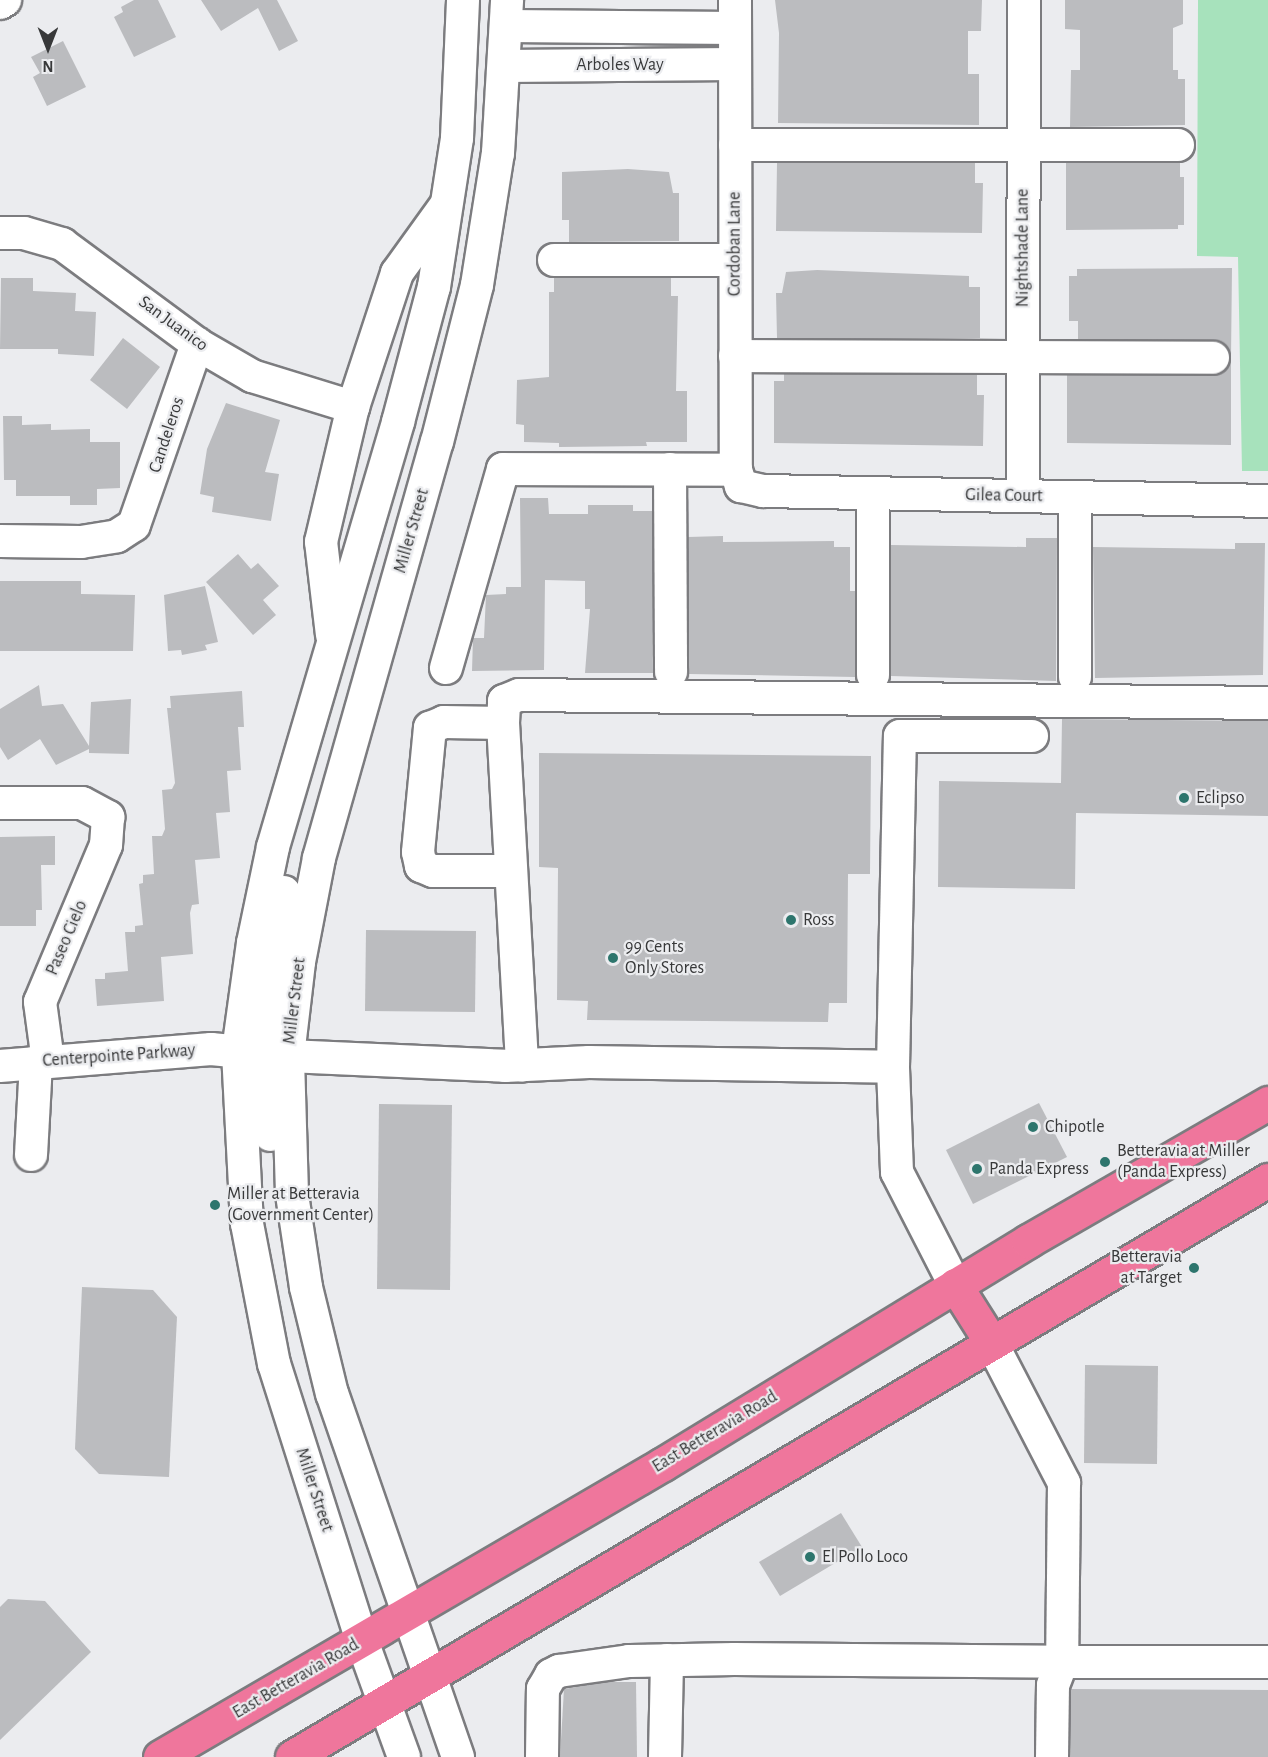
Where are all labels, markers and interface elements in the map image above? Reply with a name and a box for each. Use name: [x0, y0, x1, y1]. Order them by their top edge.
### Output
north arrow: [18, 18, 78, 78]
street label: Arboles Way: [576, 54, 664, 76]
text: N: [42, 58, 54, 74]
street label: Nightshade Lane: [1012, 189, 1034, 307]
street label: Cordoban Lane: [724, 192, 746, 296]
street label: San Juanico: [134, 292, 212, 356]
street label: Candeleros: [145, 394, 189, 476]
street label: Gilea Court: [965, 485, 1043, 507]
street label: Miller Street: [390, 486, 434, 576]
place label: Eclipso: [1196, 787, 1245, 809]
marker: Eclipso: [1177, 791, 1191, 805]
street label: Paseo Cielo: [42, 897, 92, 979]
place label: Ross: [803, 909, 834, 931]
marker: Ross: [784, 913, 798, 927]
place label: 99 Cents Only Stores: [625, 937, 704, 980]
marker: 99 Cents Only Stores: [606, 951, 620, 965]
street label: Miller Street: [279, 957, 311, 1045]
street label: Centerpointe Parkway: [42, 1040, 196, 1072]
place label: Chipotle: [1045, 1116, 1105, 1138]
marker: Chipotle: [1026, 1120, 1040, 1134]
place label: Betteravia at Miller (Panda Express): [1117, 1141, 1250, 1184]
marker: Betteravia at Miller (Panda Express): [1098, 1155, 1112, 1169]
place label: Panda Express: [989, 1158, 1089, 1180]
marker: Panda Express: [970, 1162, 984, 1176]
place label: Miller at Betteravia (Government Center): [227, 1184, 374, 1226]
marker: Miller at Betteravia (Government Center): [208, 1198, 222, 1212]
place label: Betteravia at Target: [1111, 1247, 1182, 1290]
marker: Betteravia at Target: [1187, 1261, 1201, 1275]
street label: East Betteravia Road: [649, 1386, 781, 1478]
street label: Miller Street: [290, 1445, 338, 1535]
place label: El Pollo Loco: [822, 1546, 908, 1568]
marker: El Pollo Loco: [803, 1550, 817, 1564]
street label: East Betteravia Road: [229, 1634, 363, 1724]

